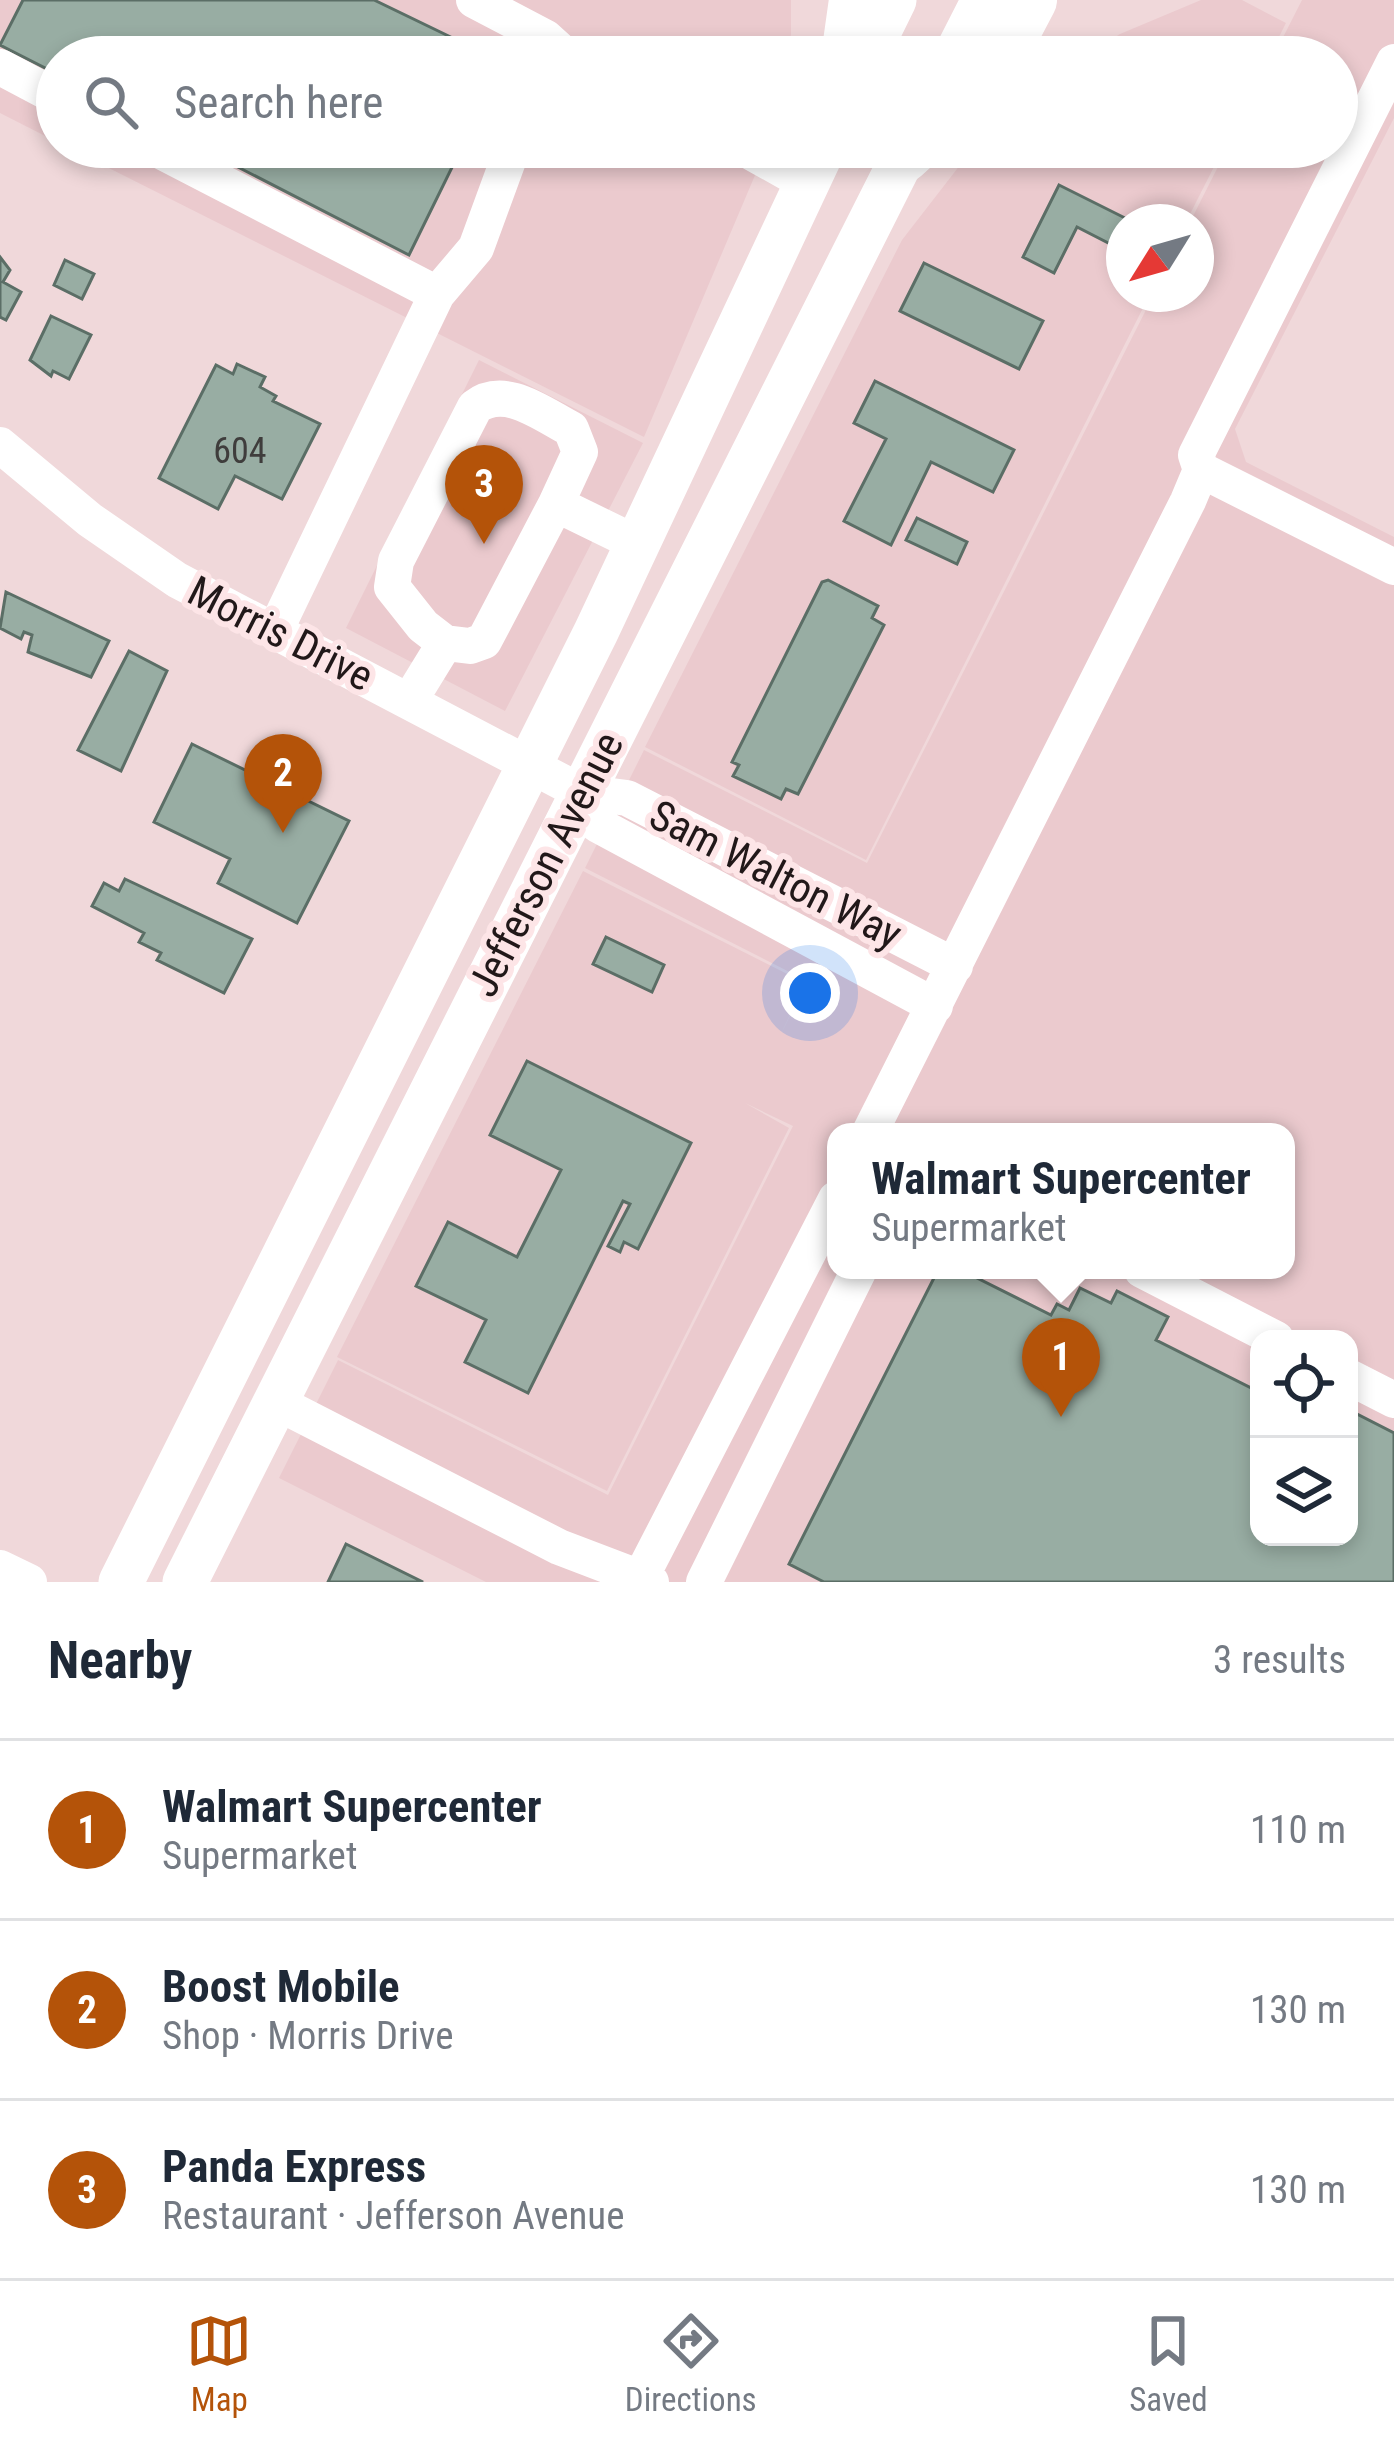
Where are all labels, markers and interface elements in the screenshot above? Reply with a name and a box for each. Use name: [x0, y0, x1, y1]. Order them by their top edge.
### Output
search box: [36, 36, 1358, 168]
icon: search: [78, 69, 144, 135]
text: Search here: [174, 76, 383, 129]
north arrow: [1106, 204, 1214, 312]
house number: 604: [213, 430, 267, 472]
pin: 3: [445, 445, 523, 544]
street label: Morris Drive: [180, 566, 381, 701]
street label: Jefferson Avenue: [458, 724, 633, 1004]
pin: 2: [244, 734, 322, 833]
street label: Sam Walton Way: [642, 790, 910, 959]
your location: [780, 963, 840, 1023]
popup: [827, 1123, 1295, 1279]
text: Walmart Supercenter: [871, 1152, 1251, 1205]
text: Supermarket: [871, 1205, 1067, 1251]
pin: 1: [1022, 1318, 1100, 1417]
map controls: [1250, 1330, 1358, 1546]
button: locate: [1250, 1330, 1358, 1438]
button: layers: [1250, 1438, 1358, 1546]
text: Nearby: [48, 1631, 192, 1690]
text: 3 results: [1213, 1637, 1346, 1683]
text: Walmart Supercenter: [162, 1780, 542, 1833]
text: 1: [77, 1807, 97, 1853]
text: 110 m: [1250, 1807, 1346, 1853]
text: Supermarket: [162, 1833, 357, 1879]
text: Boost Mobile: [162, 1960, 400, 2013]
text: 2: [77, 1987, 97, 2033]
text: 130 m: [1250, 1987, 1346, 2033]
text: Shop · Morris Drive: [162, 2013, 454, 2059]
text: Panda Express: [162, 2140, 426, 2193]
text: 3: [77, 2167, 97, 2213]
text: 130 m: [1250, 2167, 1346, 2213]
text: Restaurant · Jefferson Avenue: [162, 2193, 624, 2239]
tab: Map: [186, 2308, 252, 2419]
tab: Directions: [625, 2308, 757, 2419]
tab: Saved: [1129, 2308, 1208, 2419]

